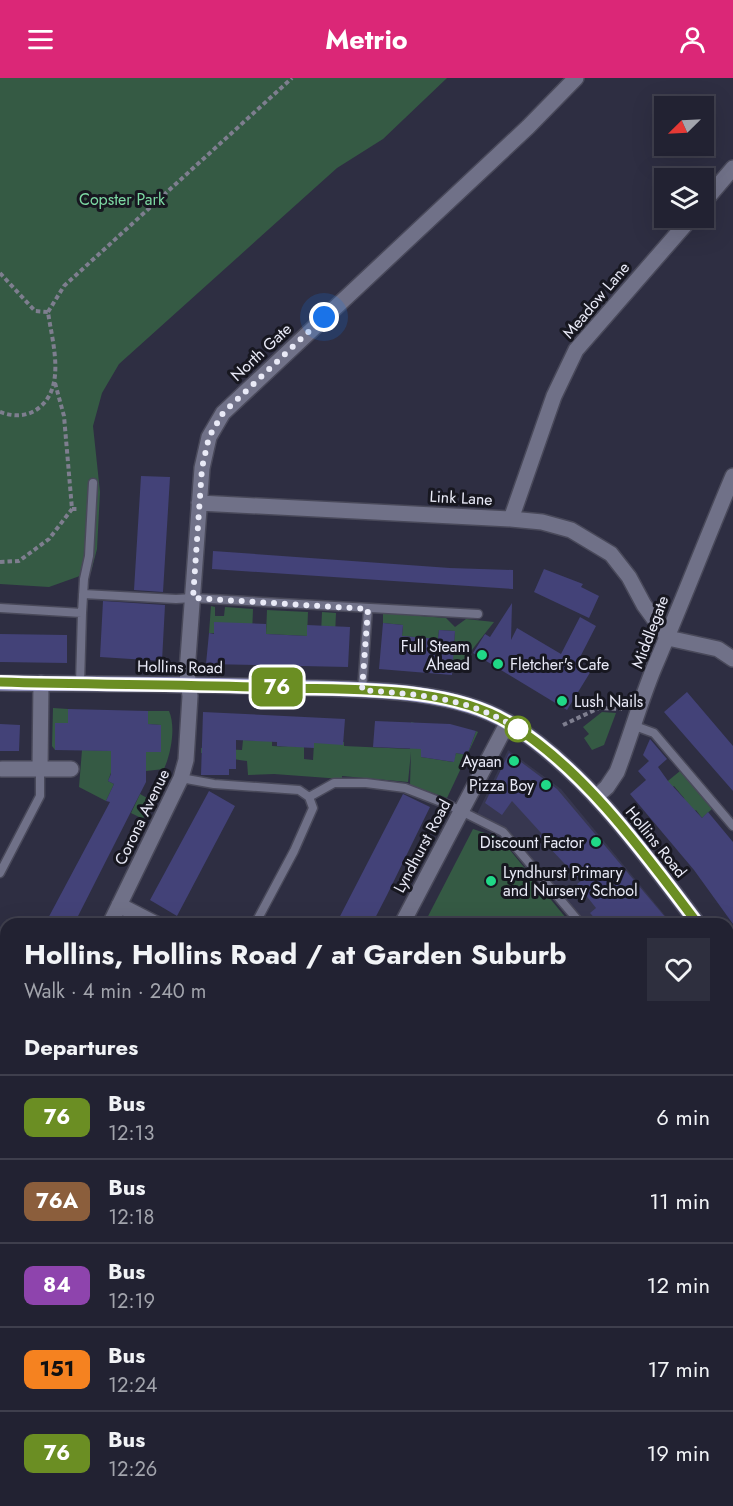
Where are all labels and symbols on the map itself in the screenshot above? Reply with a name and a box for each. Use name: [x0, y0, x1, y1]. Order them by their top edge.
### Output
north arrow: [654, 96, 714, 156]
park label: Copster Park: [79, 188, 166, 211]
street label: Meadow Lane: [557, 257, 635, 343]
your location: [309, 302, 339, 332]
street label: North Gate: [225, 318, 297, 386]
street label: Link Lane: [429, 485, 493, 511]
street label: Middlegate: [626, 592, 674, 672]
place label: Full Steam Ahead: [401, 635, 470, 676]
marker: Full Steam Ahead: [475, 648, 489, 662]
place label: Fletcher's Cafe: [510, 653, 609, 676]
street label: Hollins Road: [137, 655, 223, 679]
marker: Fletcher's Cafe: [491, 657, 505, 671]
line badge: 76: [250, 668, 304, 706]
place label: Lush Nails: [574, 690, 643, 713]
marker: Lush Nails: [555, 694, 569, 708]
unlabelled marker: [505, 716, 531, 742]
place label: Ayaan: [461, 750, 502, 773]
marker: Ayaan: [507, 754, 521, 768]
street label: Corona Avenue: [109, 765, 175, 869]
place label: Pizza Boy: [469, 774, 535, 797]
marker: Pizza Boy: [539, 778, 553, 792]
street label: Lyndhurst Road: [388, 795, 456, 897]
street label: Hollins Road: [620, 801, 692, 883]
place label: Discount Factor: [480, 831, 585, 854]
marker: Discount Factor: [589, 835, 603, 849]
place label: Lyndhurst Primary and Nursery School: [503, 861, 638, 902]
marker: Lyndhurst Primary and Nursery School: [484, 874, 498, 888]

